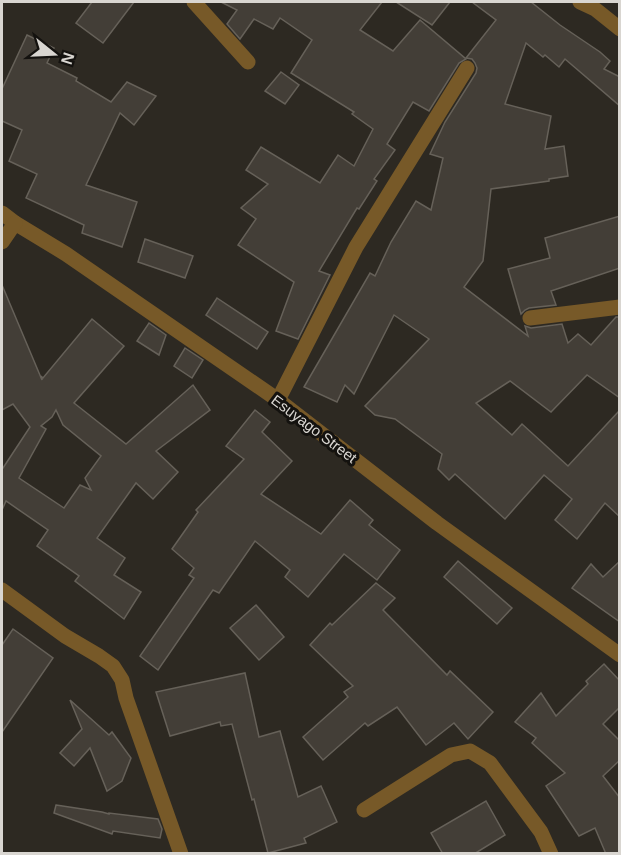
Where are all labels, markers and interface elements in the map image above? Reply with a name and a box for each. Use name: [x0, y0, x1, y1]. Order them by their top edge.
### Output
north arrow: [24, 24, 84, 84]
text: N: [58, 50, 78, 67]
street label: Esuyago Street: [268, 391, 361, 467]

